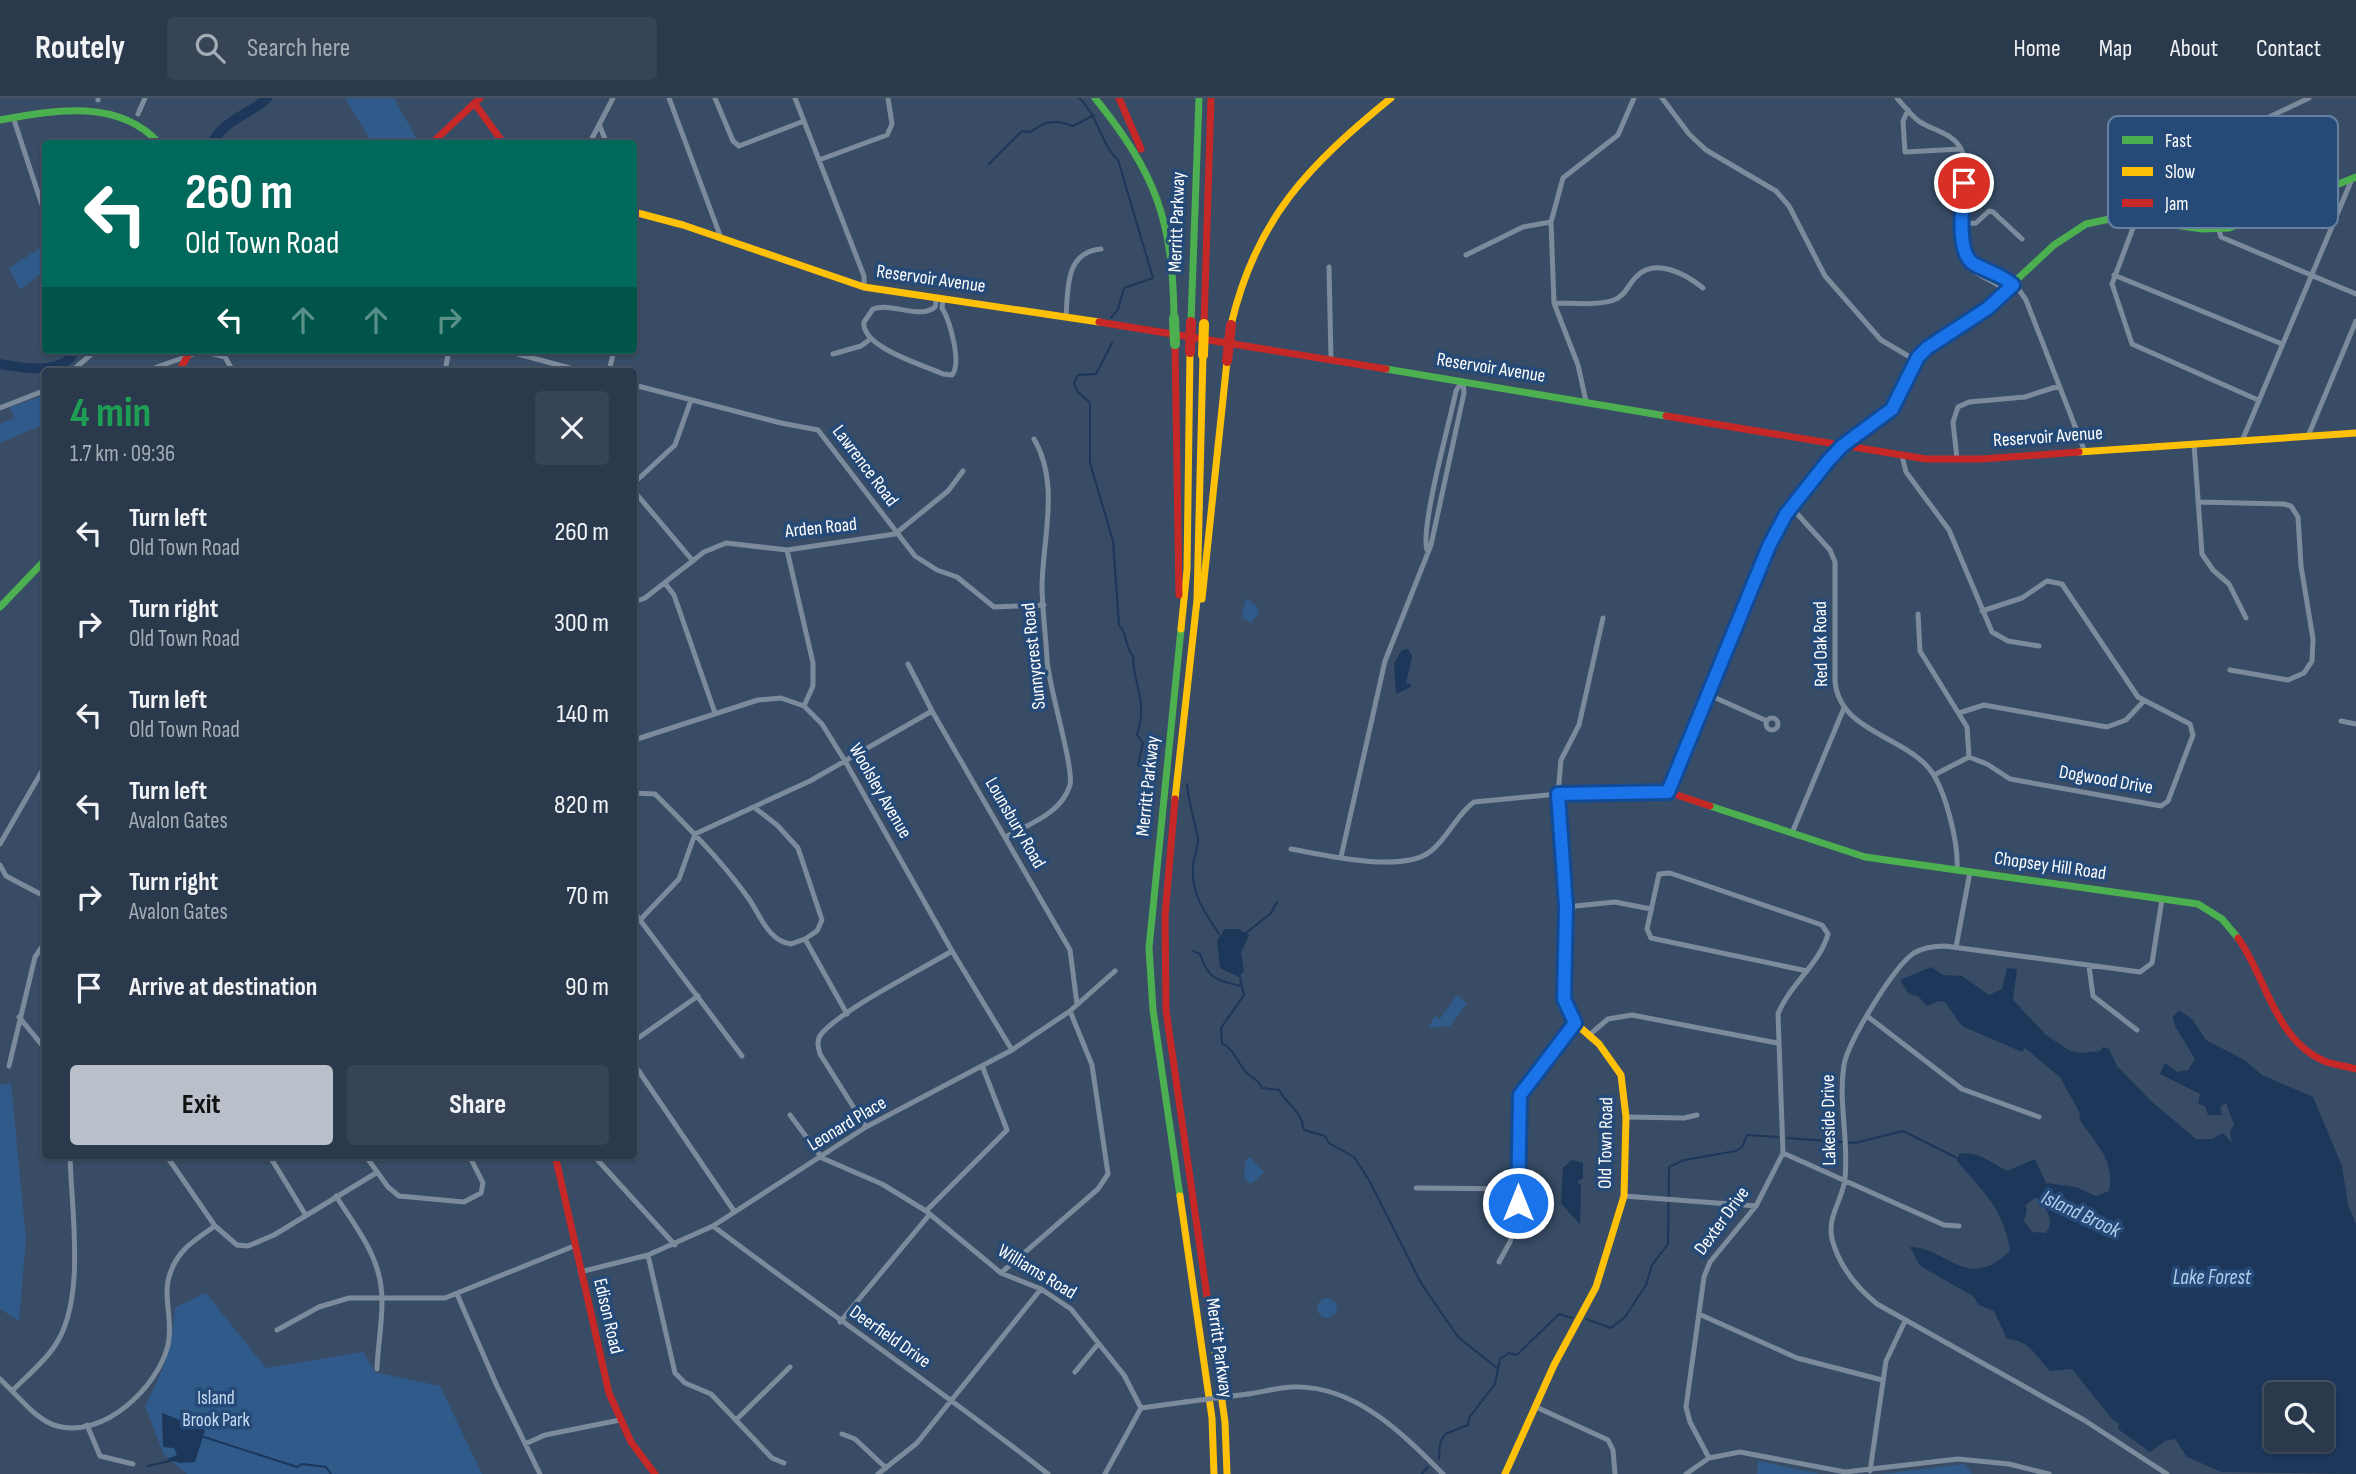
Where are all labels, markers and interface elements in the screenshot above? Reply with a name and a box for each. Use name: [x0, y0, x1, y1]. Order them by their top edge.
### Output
search box: [167, 17, 657, 80]
text: Routely: [35, 28, 125, 68]
icon: search: [191, 29, 229, 67]
text: Search here: [247, 33, 350, 64]
text: Home: [2013, 34, 2061, 63]
text: Map: [2099, 34, 2132, 63]
text: About: [2170, 34, 2218, 63]
text: Contact: [2256, 34, 2321, 63]
legend: [2108, 116, 2338, 228]
text: Fast: [2165, 130, 2192, 153]
pin: [1934, 153, 1994, 213]
text: Slow: [2165, 161, 2195, 184]
text: 260 m: [185, 164, 293, 223]
icon: arrive: [1945, 164, 1983, 202]
icon: left: [70, 168, 161, 259]
street label: Merritt Parkway: [1164, 171, 1190, 273]
text: Jam: [2164, 193, 2188, 216]
text: Old Town Road: [185, 224, 339, 263]
street label: Reservoir Avenue: [875, 260, 987, 298]
icon: left: [211, 301, 249, 339]
icon: ahead: [284, 301, 322, 339]
icon: ahead: [357, 301, 395, 339]
icon: right: [430, 301, 468, 339]
street label: Reservoir Avenue: [1435, 348, 1547, 388]
text: 4 min: [70, 388, 151, 439]
button: close: [535, 391, 609, 465]
street label: Lawrence Road: [827, 421, 903, 511]
street label: Reservoir Avenue: [1992, 422, 2104, 452]
text: 1.7 km · 09:36: [70, 440, 175, 468]
text: Turn left: [129, 503, 207, 534]
street label: Arden Road: [783, 513, 858, 543]
icon: left: [70, 514, 108, 552]
text: 260 m: [554, 517, 609, 548]
text: Old Town Road: [129, 534, 240, 562]
text: Turn right: [129, 594, 218, 625]
street label: Red Oak Road: [1809, 601, 1833, 687]
street label: Sunnycrest Road: [1017, 602, 1051, 710]
icon: right: [70, 605, 108, 643]
text: 300 m: [554, 608, 609, 639]
text: Old Town Road: [129, 625, 240, 653]
text: Turn left: [129, 685, 207, 716]
icon: left: [70, 696, 108, 734]
text: 140 m: [557, 699, 609, 730]
text: Old Town Road: [129, 716, 240, 744]
street label: Merritt Parkway: [1131, 734, 1165, 837]
street label: Woolsley Avenue: [844, 739, 916, 843]
street label: Dogwood Drive: [2057, 760, 2155, 800]
street label: Lounsbury Road: [980, 773, 1050, 873]
text: Turn left: [129, 776, 207, 807]
icon: left: [70, 787, 108, 825]
text: 820 m: [554, 790, 609, 821]
text: Avalon Gates: [129, 807, 228, 835]
street label: Chopsey Hill Road: [1993, 847, 2107, 885]
text: Turn right: [129, 867, 218, 898]
icon: right: [70, 878, 108, 916]
text: 70 m: [566, 881, 609, 912]
text: Avalon Gates: [129, 898, 228, 926]
icon: arrive: [70, 969, 108, 1007]
text: Arrive at destination: [129, 972, 317, 1003]
text: 90 m: [565, 972, 609, 1003]
button: Exit: [70, 1065, 333, 1145]
button: Share: [347, 1065, 609, 1145]
street label: Lakeside Drive: [1817, 1074, 1841, 1166]
street label: Leonard Place: [803, 1092, 891, 1156]
street label: Old Town Road: [1594, 1097, 1618, 1189]
position arrow: [1481, 1166, 1555, 1240]
street label: Dexter Drive: [1690, 1182, 1754, 1260]
water label: Island Brook: [2038, 1185, 2125, 1244]
street label: Williams Road: [993, 1240, 1081, 1304]
water label: Lake Forest: [2173, 1265, 2252, 1290]
street label: Edison Road: [588, 1276, 628, 1356]
street label: Merritt Parkway: [1201, 1297, 1237, 1400]
street label: Deerfield Drive: [845, 1301, 935, 1373]
map controls: [2264, 1382, 2334, 1452]
button: search: [2264, 1382, 2334, 1452]
park label: Island Brook Park: [182, 1387, 250, 1432]

